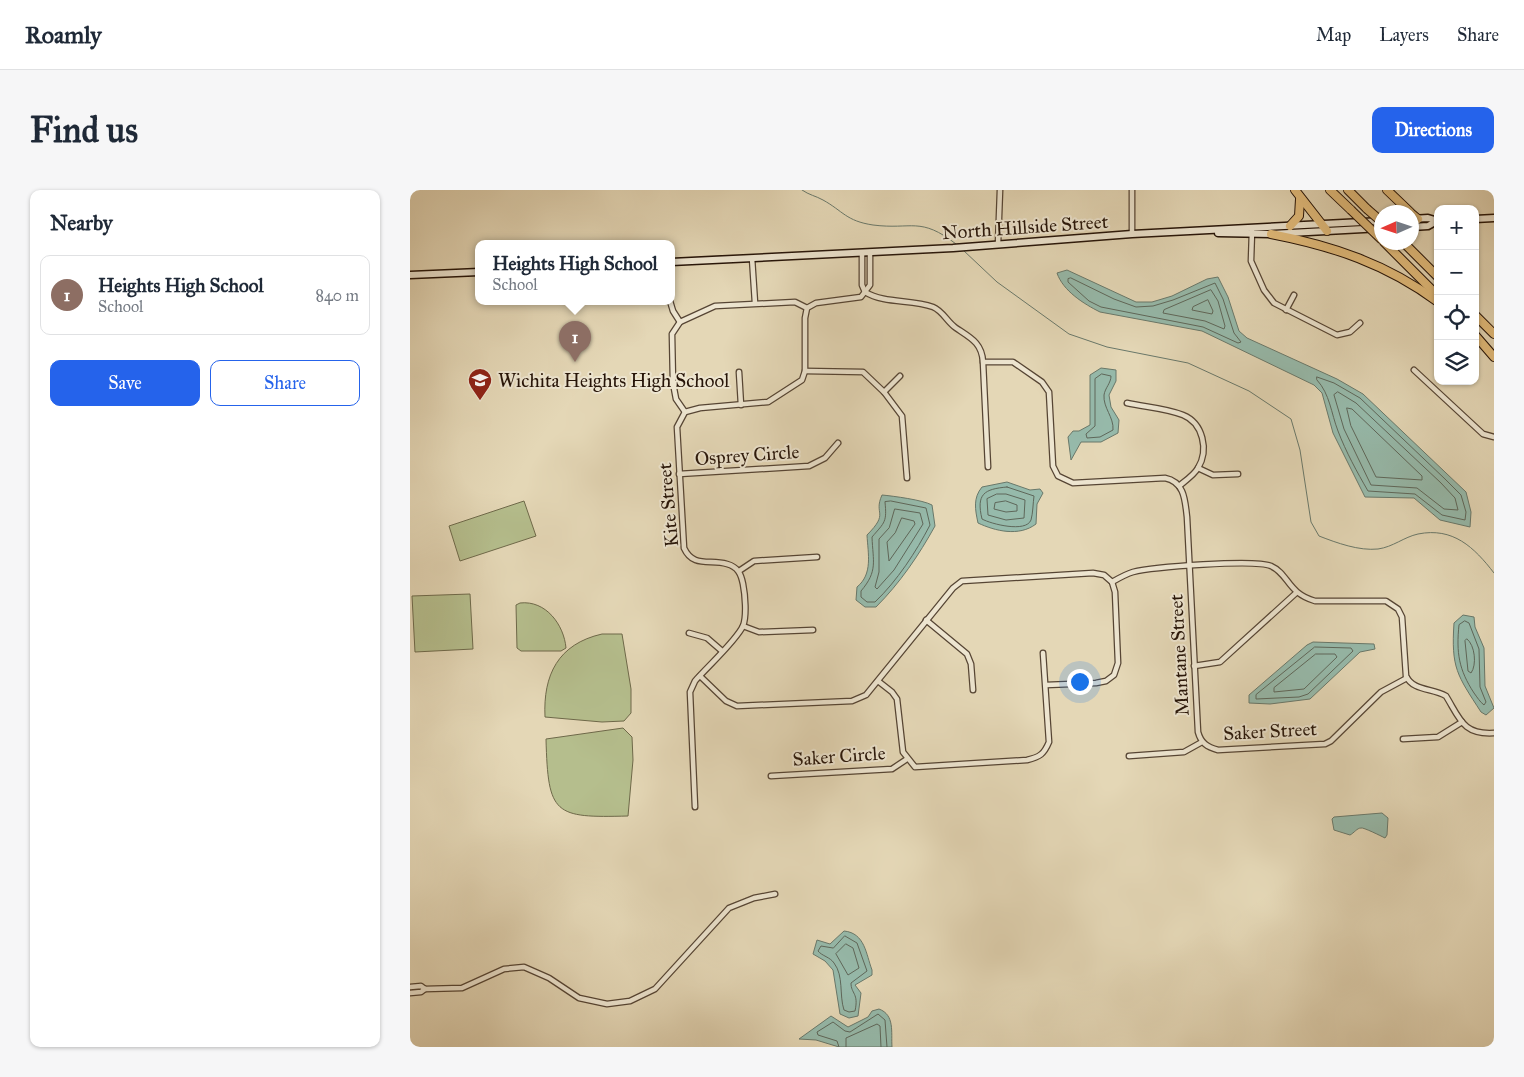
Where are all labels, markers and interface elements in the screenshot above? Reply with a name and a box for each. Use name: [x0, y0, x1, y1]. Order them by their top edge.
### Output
text: Roamly: [25, 20, 102, 50]
text: Map: [1316, 24, 1351, 46]
text: Layers: [1379, 24, 1429, 46]
text: Share: [1457, 24, 1499, 46]
button: Directions: [1372, 107, 1494, 153]
text: Find us: [30, 109, 138, 152]
north arrow: [1374, 205, 1419, 250]
map controls: [1434, 205, 1479, 385]
button: +: [1434, 205, 1479, 250]
text: Nearby: [50, 210, 113, 236]
street label: North Hillside Street: [941, 210, 1109, 244]
popup: [475, 240, 675, 305]
button: −: [1434, 250, 1479, 295]
text: Heights High School: [492, 252, 658, 275]
text: Heights High School: [98, 274, 264, 297]
text: School: [492, 275, 538, 294]
text: 1: [64, 286, 70, 305]
text: 840 m: [315, 286, 359, 305]
button: locate: [1434, 295, 1479, 340]
text: School: [98, 297, 143, 316]
pin: 1: [559, 321, 591, 362]
button: layers: [1434, 340, 1479, 385]
button: Save: [50, 360, 200, 406]
button: Share: [210, 360, 360, 406]
school or university icon: Wichita Heights High School: [467, 367, 493, 401]
place label: Wichita Heights High School: [498, 369, 730, 393]
street label: Osprey Circle: [694, 440, 800, 470]
street label: Kite Street: [653, 462, 683, 548]
street label: Mantane Street: [1164, 593, 1194, 717]
your location: [1067, 669, 1093, 695]
street label: Saker Street: [1222, 717, 1318, 745]
street label: Saker Circle: [792, 741, 886, 771]

